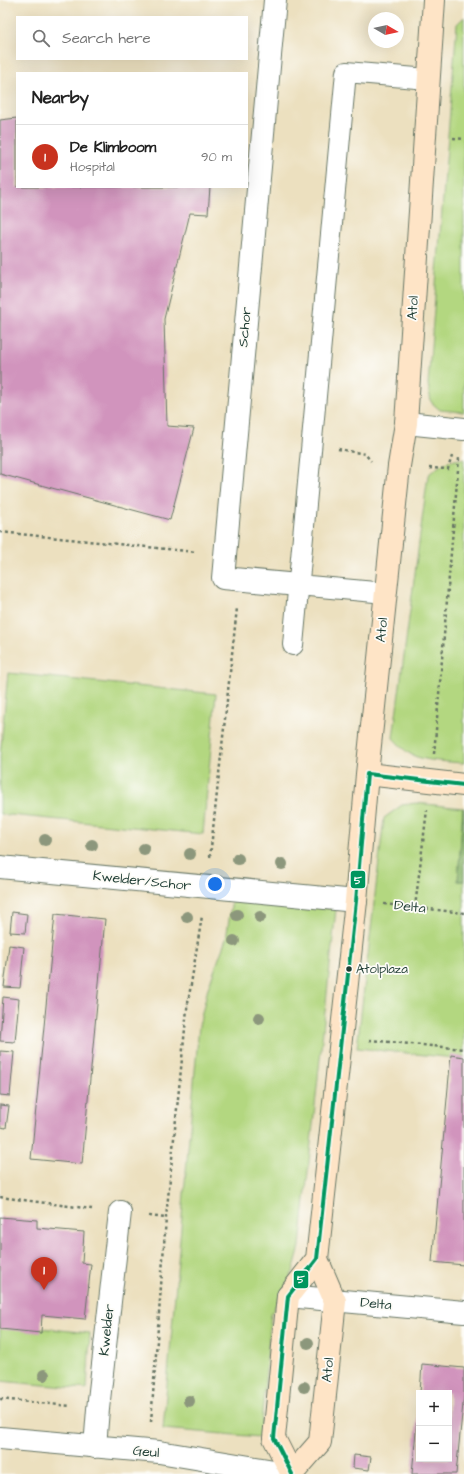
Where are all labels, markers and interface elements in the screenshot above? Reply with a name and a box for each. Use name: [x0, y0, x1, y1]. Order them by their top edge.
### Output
north arrow: [368, 12, 404, 48]
search box: [16, 16, 248, 60]
icon: search: [30, 27, 52, 49]
text: Search here: [62, 28, 151, 49]
text: Nearby: [32, 86, 89, 110]
text: De Klimboom: [70, 137, 156, 158]
text: 1: [44, 148, 46, 166]
text: 90 m: [201, 148, 232, 166]
text: Hospital: [70, 158, 115, 176]
street label: Atol: [402, 295, 424, 321]
street label: Schor: [233, 306, 257, 348]
street label: Atol: [371, 617, 393, 643]
street label: Kwelder/Schor: [92, 866, 192, 896]
line badge: 5: [350, 870, 366, 889]
text: 5: [354, 873, 362, 888]
your location: [205, 874, 225, 894]
street label: Delta: [393, 895, 427, 919]
place label: Atolplaza: [356, 960, 408, 978]
marker: Atolplaza: [344, 964, 354, 974]
pin: 1: [31, 1257, 57, 1290]
line badge: 5: [293, 1270, 309, 1289]
text: 5: [297, 1272, 305, 1287]
street label: Delta: [359, 1293, 393, 1315]
street label: Kwelder: [94, 1303, 120, 1357]
street label: Atol: [317, 1357, 339, 1383]
map controls: [416, 1390, 452, 1462]
button: +: [416, 1390, 452, 1426]
button: −: [416, 1426, 452, 1462]
street label: Geul: [132, 1441, 160, 1463]

